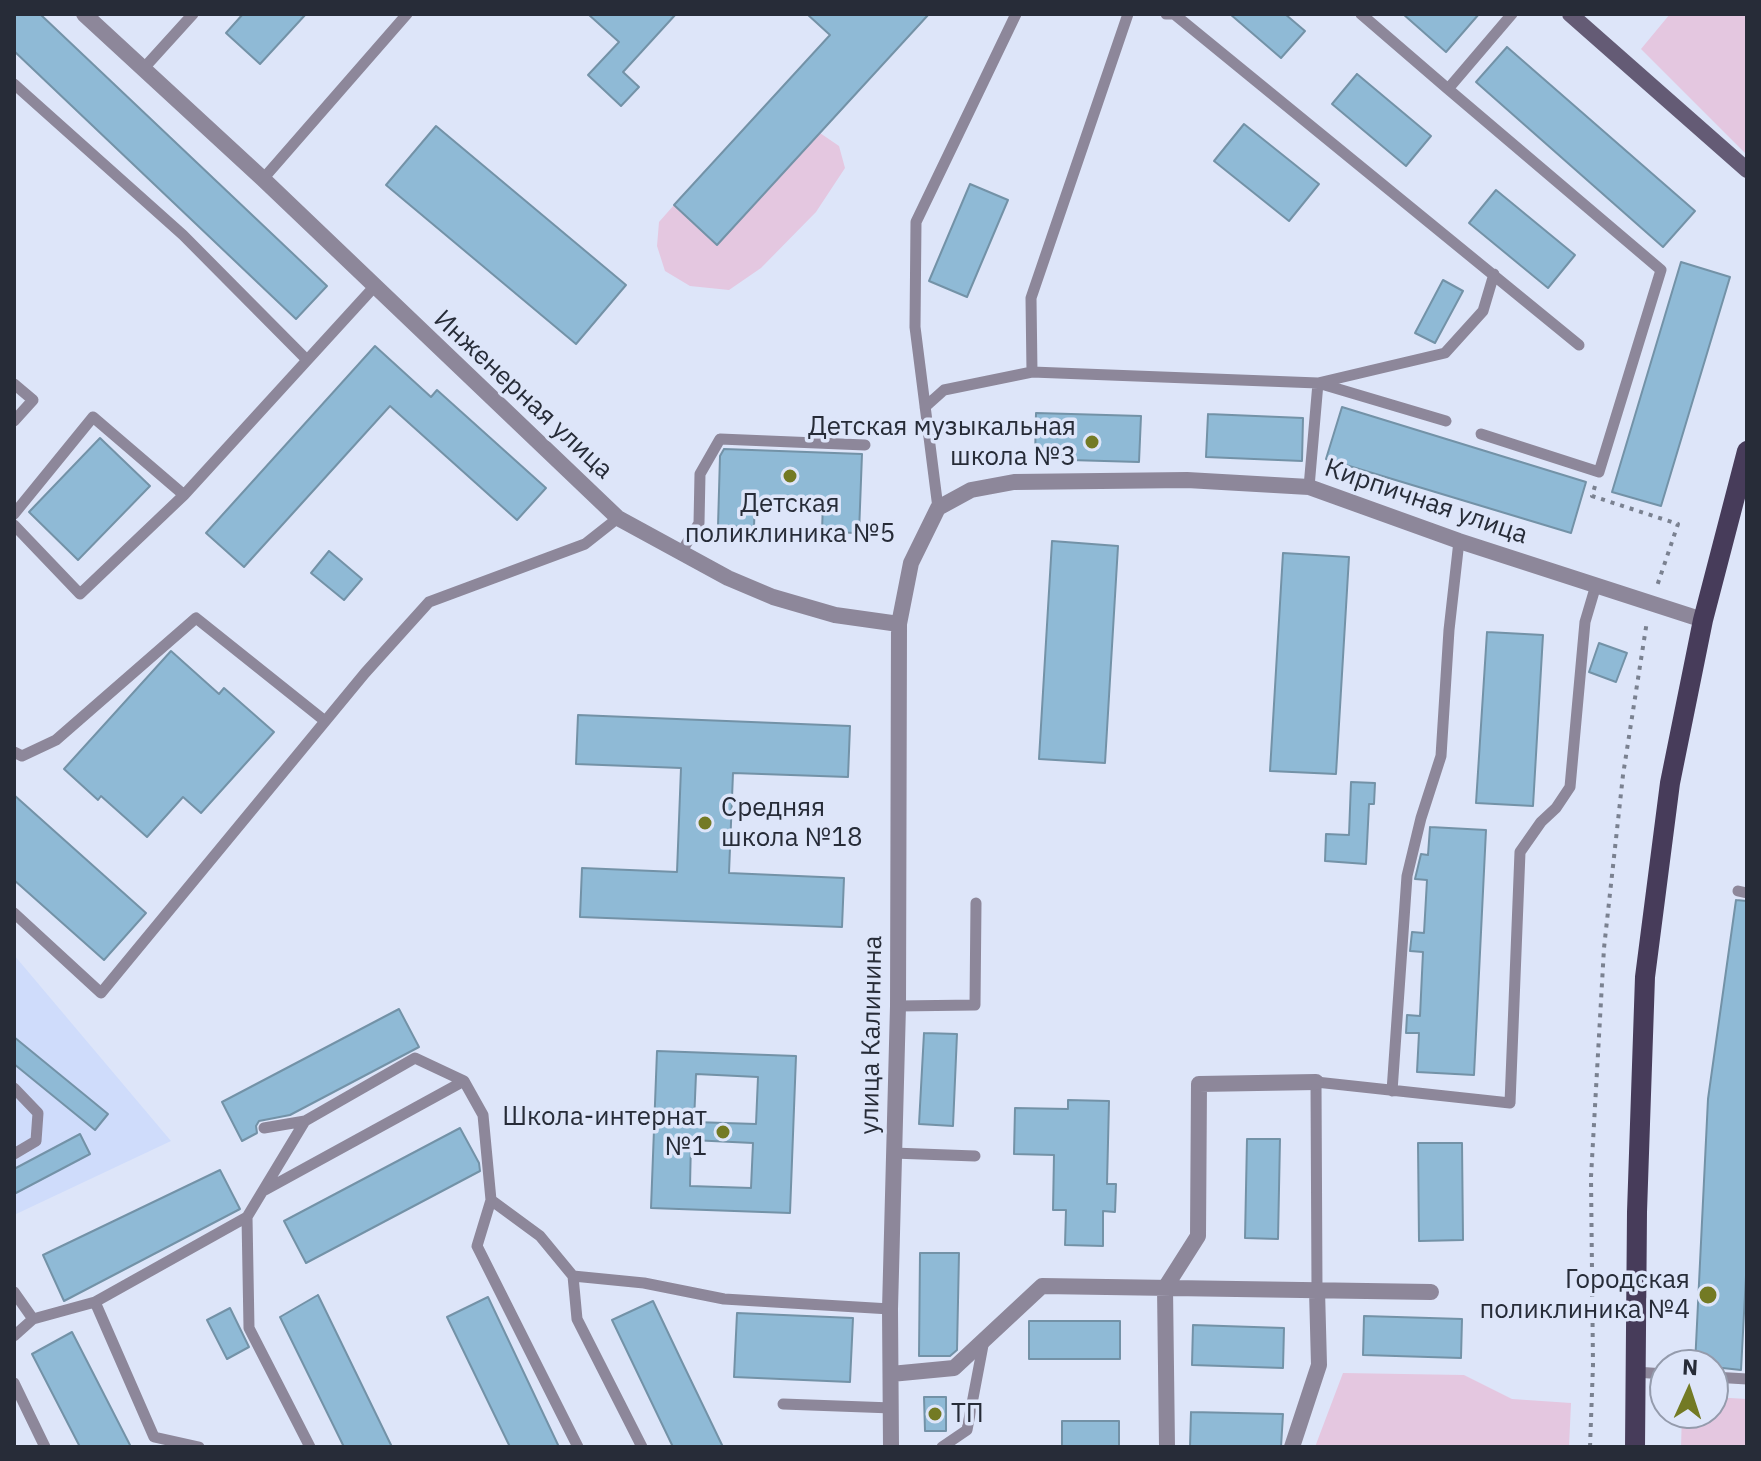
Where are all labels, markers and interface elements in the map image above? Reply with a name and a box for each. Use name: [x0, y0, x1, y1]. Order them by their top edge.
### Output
street label: Инженерная улица: [427, 304, 619, 486]
place label: Детская музыкальная школа №3: [808, 411, 1076, 472]
marker: Детская музыкальная школа №3: [1083, 433, 1101, 451]
street label: Кирпичная улица: [1320, 453, 1532, 551]
marker: Детская поликлиника №5: [781, 467, 799, 485]
place label: Детская поликлиника №5: [685, 488, 895, 550]
place label: Средняя школа №18: [721, 792, 863, 854]
marker: Средняя школа №18: [696, 814, 714, 832]
street label: улица Калинина: [855, 935, 889, 1135]
place label: Школа-интернат №1: [502, 1101, 707, 1162]
marker: Школа-интернат №1: [714, 1123, 732, 1141]
place label: Городская поликлиника №4: [1479, 1264, 1690, 1326]
marker: Городская поликлиника №4: [1697, 1284, 1719, 1306]
north arrow: [1649, 1349, 1729, 1429]
text: N: [1681, 1352, 1699, 1381]
place label: ТП: [951, 1398, 984, 1430]
marker: ТП: [926, 1405, 944, 1423]

